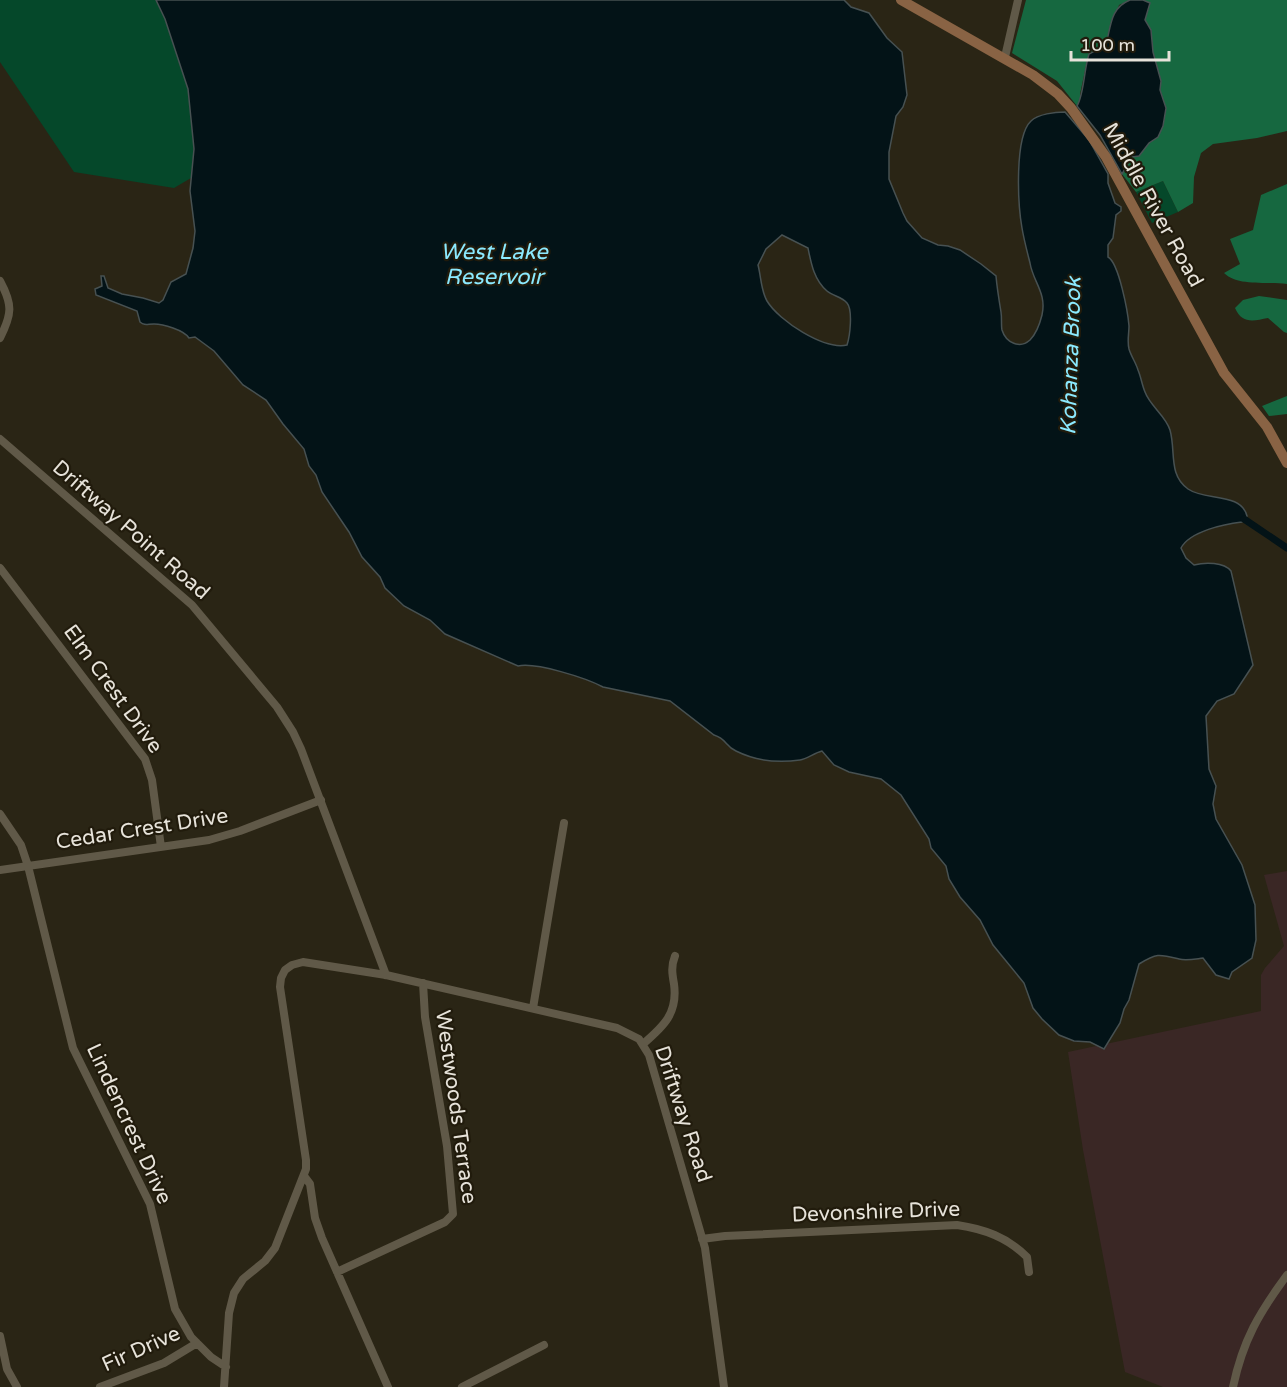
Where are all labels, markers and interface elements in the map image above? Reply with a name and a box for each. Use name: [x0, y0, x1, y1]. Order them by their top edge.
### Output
scale bar: [1071, 24, 1168, 62]
text: 100 m: [1080, 34, 1135, 56]
street label: Middle River Road: [1098, 119, 1208, 291]
water label: West Lake Reservoir: [440, 239, 549, 290]
water label: Kohanza Brook: [1055, 274, 1087, 436]
street label: Driftway Point Road: [47, 455, 215, 605]
street label: Elm Crest Drive: [58, 620, 168, 758]
street label: Cedar Crest Drive: [54, 803, 230, 855]
street label: Westwoods Terrace: [430, 1009, 482, 1205]
street label: Lindencrest Drive: [81, 1040, 177, 1208]
street label: Driftway Road: [649, 1043, 717, 1185]
street label: Devonshire Drive: [791, 1197, 961, 1227]
street label: Fir Drive: [98, 1321, 184, 1377]

